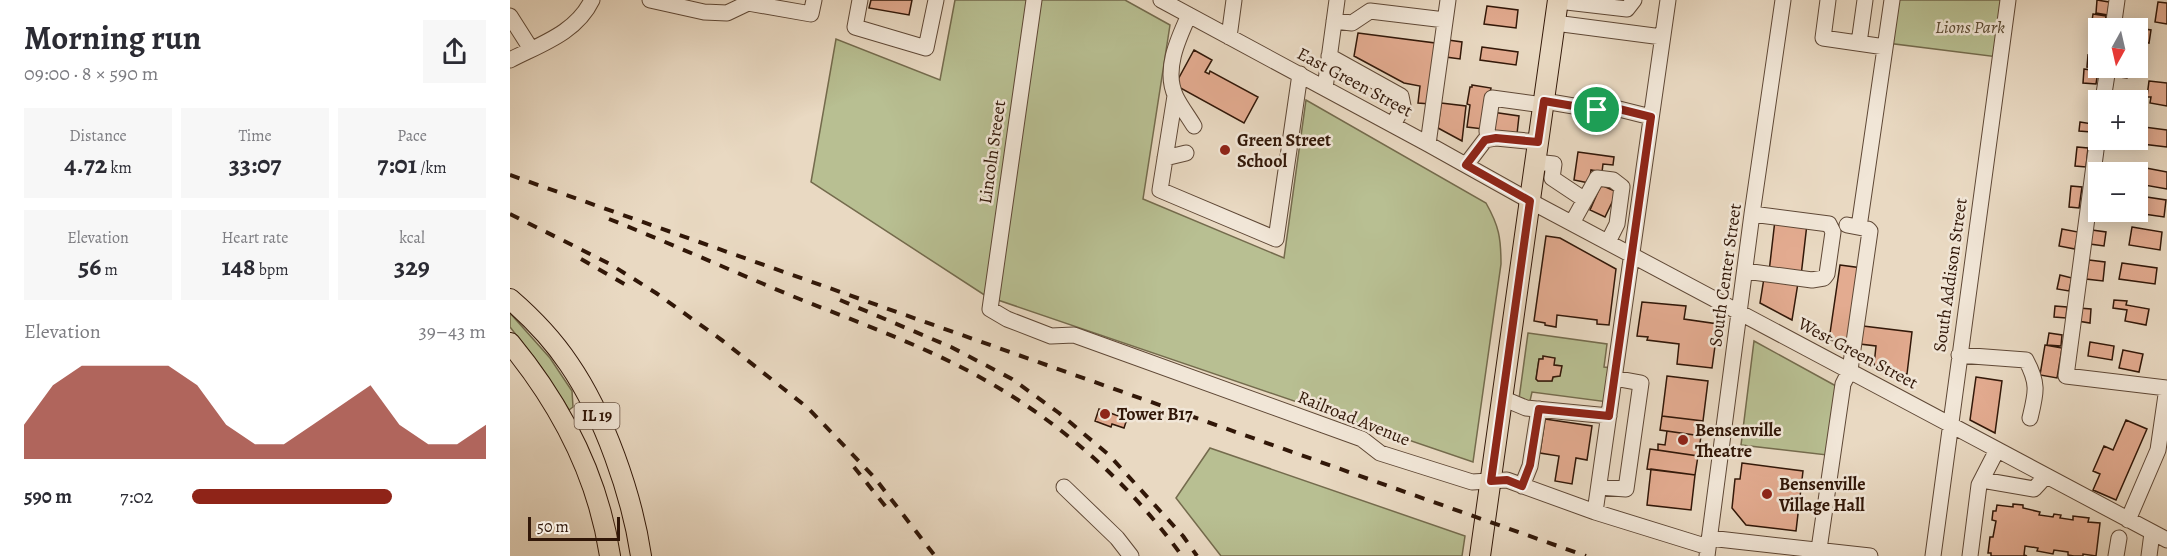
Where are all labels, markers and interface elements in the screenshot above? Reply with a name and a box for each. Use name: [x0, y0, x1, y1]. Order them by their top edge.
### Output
text: Morning run: [24, 15, 201, 60]
park label: Lions Park: [1935, 15, 2005, 39]
north arrow: [2088, 18, 2148, 78]
map controls: [2088, 18, 2148, 222]
button: share: [423, 20, 486, 83]
street label: East Green Street: [1293, 41, 1417, 123]
text: 09:00 · 8 × 590 m: [24, 60, 158, 87]
pin: [1571, 84, 1622, 135]
button: +: [2088, 90, 2148, 150]
icon: arrive: [1580, 93, 1613, 126]
street label: Lincoln Sreeet: [973, 99, 1011, 205]
text: Distance: [69, 125, 127, 147]
text: Time: [238, 125, 272, 147]
text: Pace: [397, 125, 427, 147]
place label: Green Street School: [1237, 128, 1331, 173]
marker: Green Street School: [1218, 143, 1232, 157]
text: 4.72: [64, 147, 107, 182]
text: 33:07: [229, 147, 281, 182]
text: 7:01: [377, 147, 417, 182]
text: km: [107, 157, 132, 179]
text: /km: [417, 157, 447, 179]
button: −: [2088, 162, 2148, 222]
street label: South Addison Street: [1927, 196, 1973, 354]
street label: South Center Street: [1703, 202, 1747, 348]
text: Elevation: [67, 227, 129, 249]
text: Heart rate: [222, 227, 288, 249]
text: kcal: [399, 227, 425, 249]
text: 56: [78, 249, 101, 284]
text: 148: [221, 249, 255, 284]
text: 329: [394, 249, 430, 284]
text: m: [101, 259, 118, 281]
text: bpm: [255, 259, 289, 281]
street label: West Green Street: [1793, 311, 1922, 395]
text: Elevation: [24, 318, 101, 345]
text: 39–43 m: [418, 318, 486, 345]
street label: Railroad Avenue: [1294, 385, 1414, 451]
place label: Tower B17: [1117, 402, 1193, 426]
road number: IL 19: [574, 403, 620, 429]
marker: Tower B17: [1098, 407, 1112, 421]
place label: Bensenville Theatre: [1695, 418, 1782, 463]
marker: Bensenville Theatre: [1676, 433, 1690, 447]
place label: Bensenville Village Hall: [1778, 472, 1866, 517]
text: 590 m: [24, 483, 72, 510]
text: 7:02: [120, 483, 153, 510]
marker: Bensenville Village Hall: [1760, 487, 1774, 501]
scale bar: [528, 514, 620, 542]
text: 50 m: [537, 516, 569, 538]

